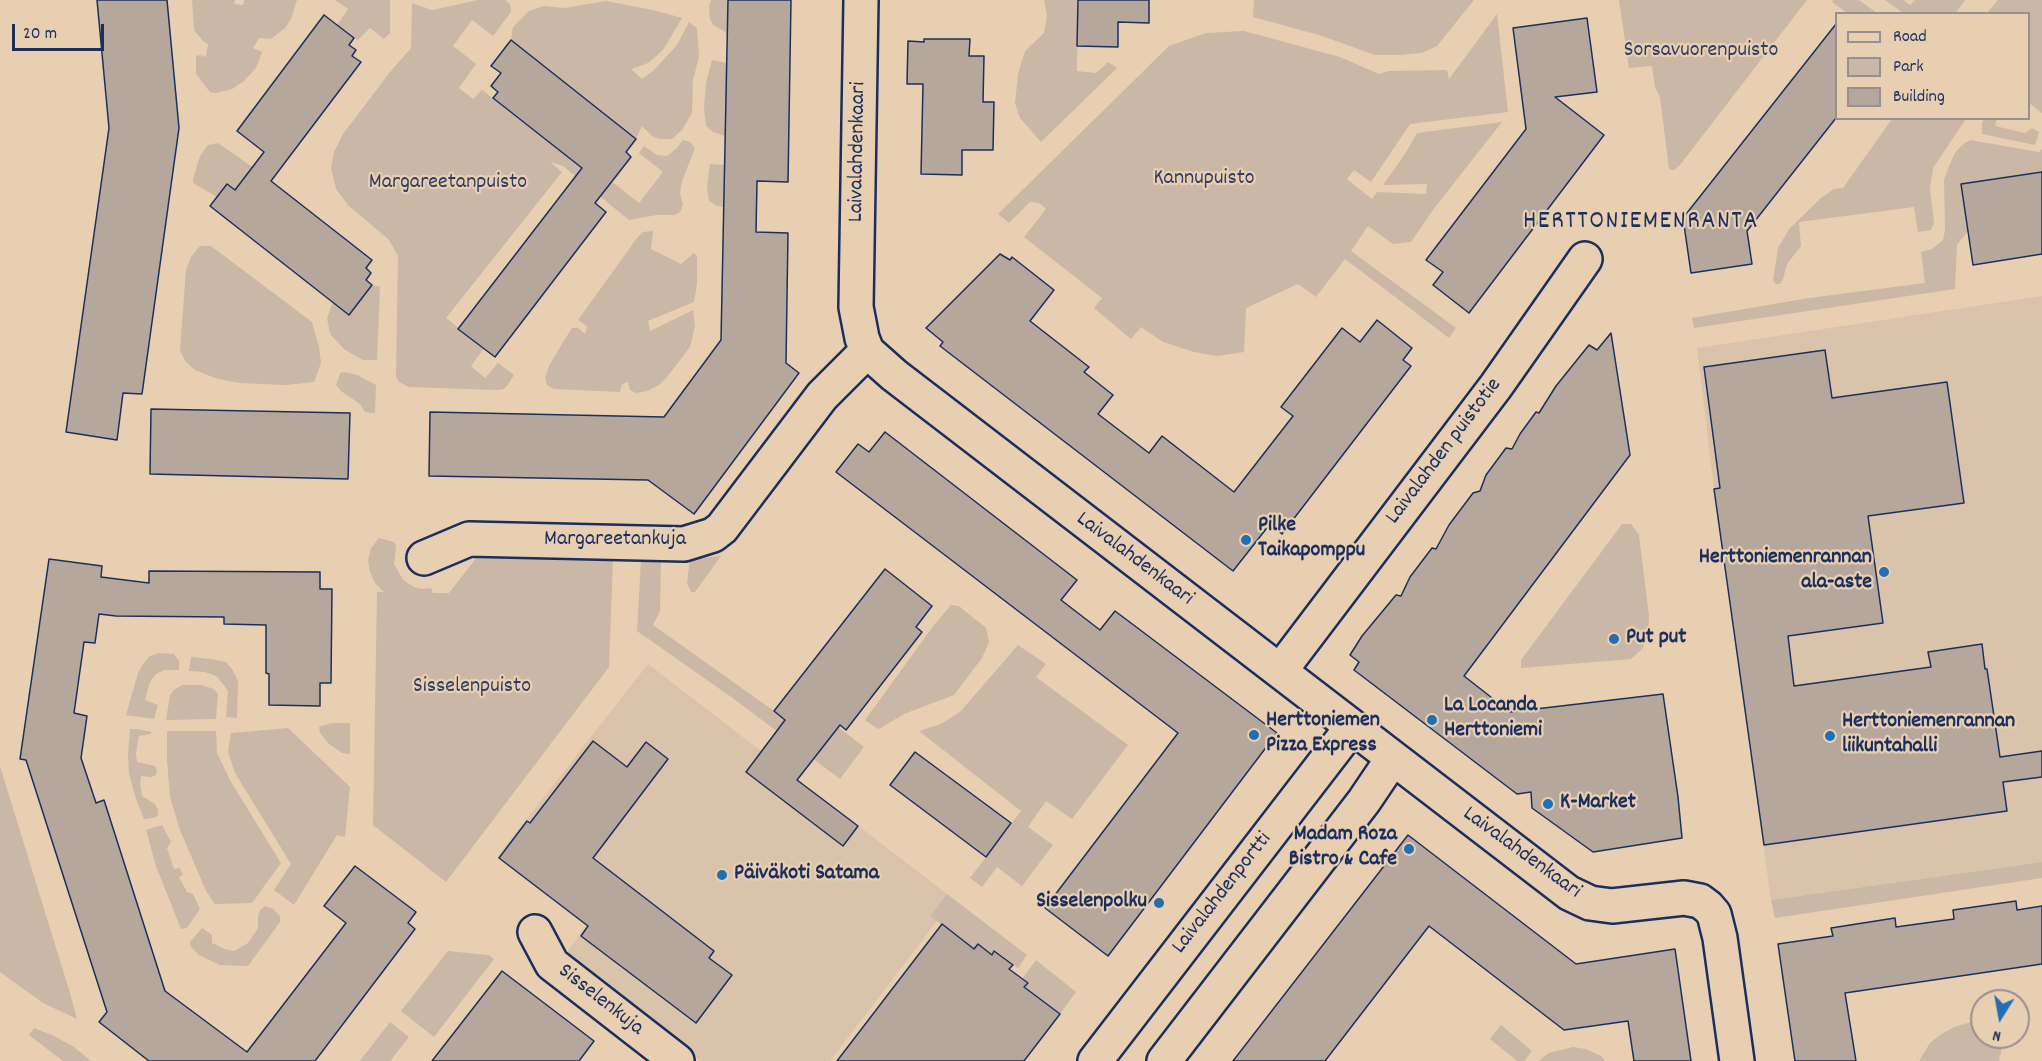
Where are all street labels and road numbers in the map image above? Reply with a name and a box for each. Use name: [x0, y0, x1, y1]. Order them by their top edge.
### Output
street label: Laivalahdenkaari: [845, 82, 873, 222]
street label: Laivalahden puistotie: [1381, 374, 1509, 530]
street label: Laivalahdenkaari: [1070, 507, 1198, 613]
street label: Margareetankuja: [544, 528, 686, 554]
street label: Laivalahdenkaari: [1456, 802, 1586, 906]
street label: Laivalahdenportti: [1167, 828, 1279, 960]
street label: Sisselenkuja: [552, 959, 648, 1043]

